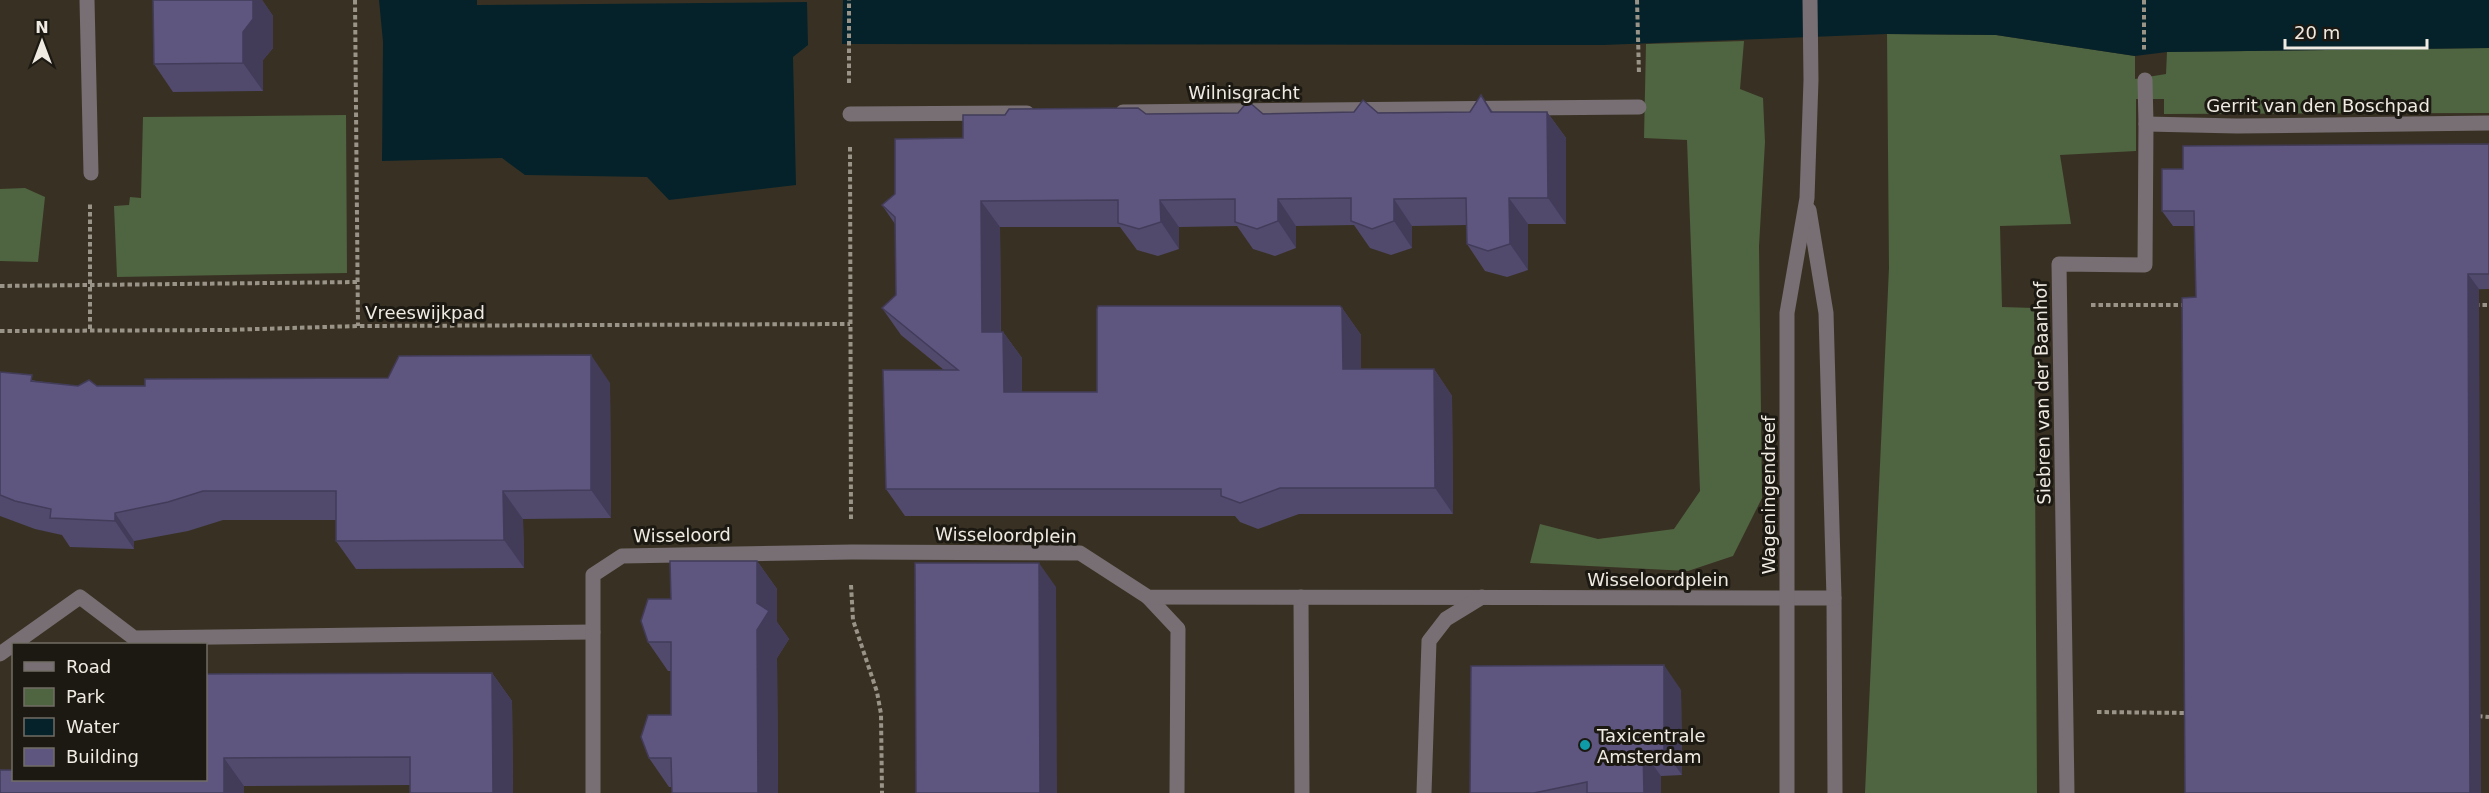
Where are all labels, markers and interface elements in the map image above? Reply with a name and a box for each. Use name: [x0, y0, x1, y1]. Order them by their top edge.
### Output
north arrow: [12, 12, 72, 72]
scale bar: [2285, 12, 2428, 50]
text: N: [35, 18, 49, 37]
text: 20 m: [2294, 22, 2340, 43]
street label: Wilnisgracht: [1188, 82, 1300, 103]
street label: Gerrit van den Boschpad: [2206, 95, 2430, 116]
street label: Siebren van der Baanhof: [2030, 281, 2054, 505]
street label: Vreeswijkpad: [365, 302, 485, 323]
street label: Wageningendreef: [1758, 415, 1779, 574]
street label: Wisseloordplein: [935, 523, 1077, 547]
street label: Wisseloord: [633, 524, 731, 546]
street label: Wisseloordplein: [1587, 569, 1729, 590]
legend: [12, 643, 207, 781]
text: Road: [66, 656, 111, 677]
text: Park: [66, 686, 105, 707]
text: Water: [66, 716, 120, 737]
place label: Taxicentrale Amsterdam: [1596, 725, 1706, 767]
marker: Taxicentrale Amsterdam: [1578, 738, 1592, 752]
text: Building: [66, 746, 139, 767]

